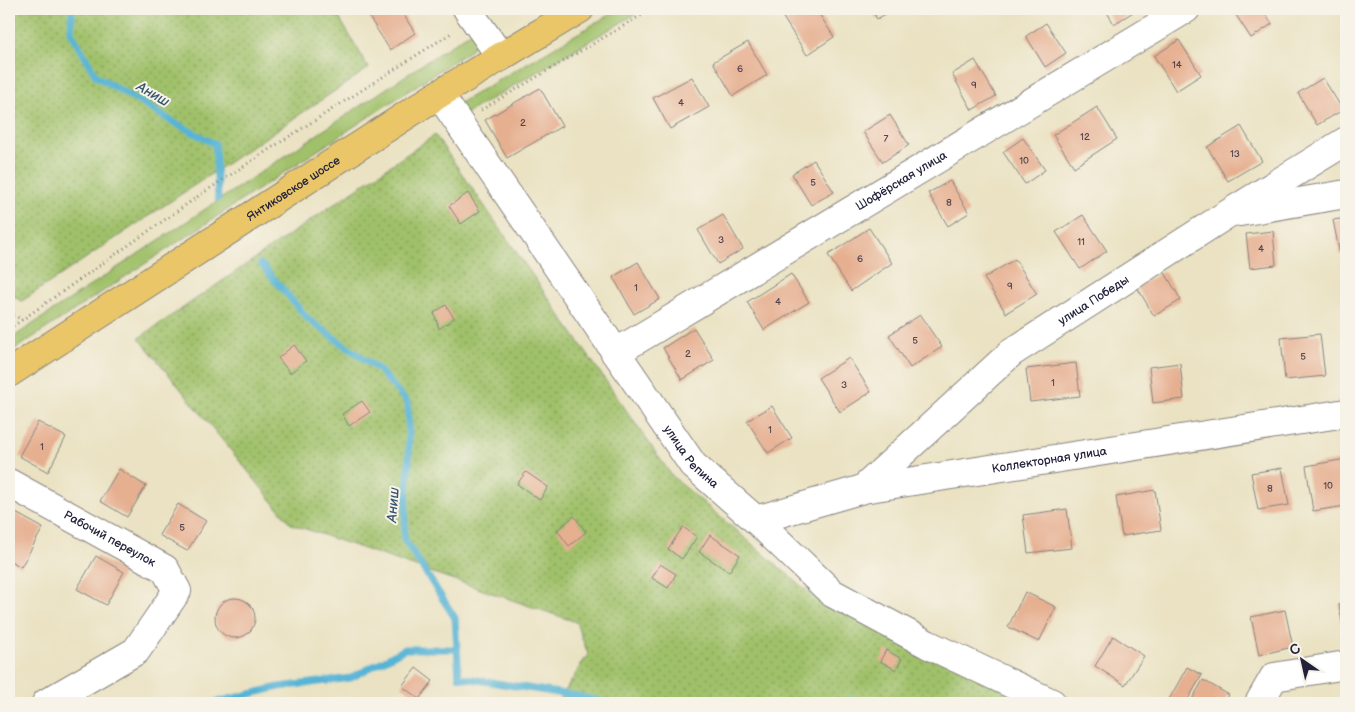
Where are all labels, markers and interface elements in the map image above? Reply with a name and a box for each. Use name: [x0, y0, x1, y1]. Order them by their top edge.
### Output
house number: 14: [1172, 59, 1182, 71]
house number: 6: [737, 63, 743, 75]
water label: Аниш: [133, 77, 173, 110]
house number: 9: [971, 79, 977, 91]
house number: 4: [678, 97, 684, 109]
house number: 2: [520, 117, 526, 129]
house number: 12: [1080, 131, 1090, 143]
house number: 7: [884, 133, 889, 145]
street label: Шофёрская улица: [853, 147, 949, 214]
house number: 13: [1230, 148, 1240, 160]
street label: Янтиковское шоссе: [244, 152, 343, 224]
house number: 10: [1019, 155, 1029, 167]
house number: 5: [810, 177, 816, 189]
house number: 8: [946, 197, 952, 209]
house number: 3: [718, 234, 724, 246]
house number: 11: [1077, 236, 1085, 248]
house number: 4: [1258, 243, 1264, 255]
house number: 6: [857, 253, 863, 265]
street label: улица Победы: [1055, 272, 1132, 328]
house number: 9: [1007, 280, 1013, 292]
house number: 1: [634, 282, 638, 294]
house number: 4: [775, 296, 781, 308]
house number: 5: [912, 335, 918, 347]
house number: 2: [685, 348, 691, 360]
house number: 5: [1300, 351, 1306, 363]
house number: 1: [1051, 377, 1055, 389]
house number: 3: [841, 379, 847, 391]
street label: улица Репина: [660, 422, 722, 491]
house number: 1: [768, 424, 772, 436]
house number: 1: [40, 441, 44, 453]
street label: Коллекторная улица: [991, 443, 1108, 476]
house number: 10: [1323, 480, 1333, 492]
house number: 8: [1267, 483, 1273, 495]
water label: Аниш: [383, 487, 403, 524]
street label: Рабочий переулок: [61, 507, 159, 570]
house number: 5: [179, 522, 185, 534]
north arrow: [1278, 634, 1328, 684]
text: С: [1286, 640, 1304, 659]

